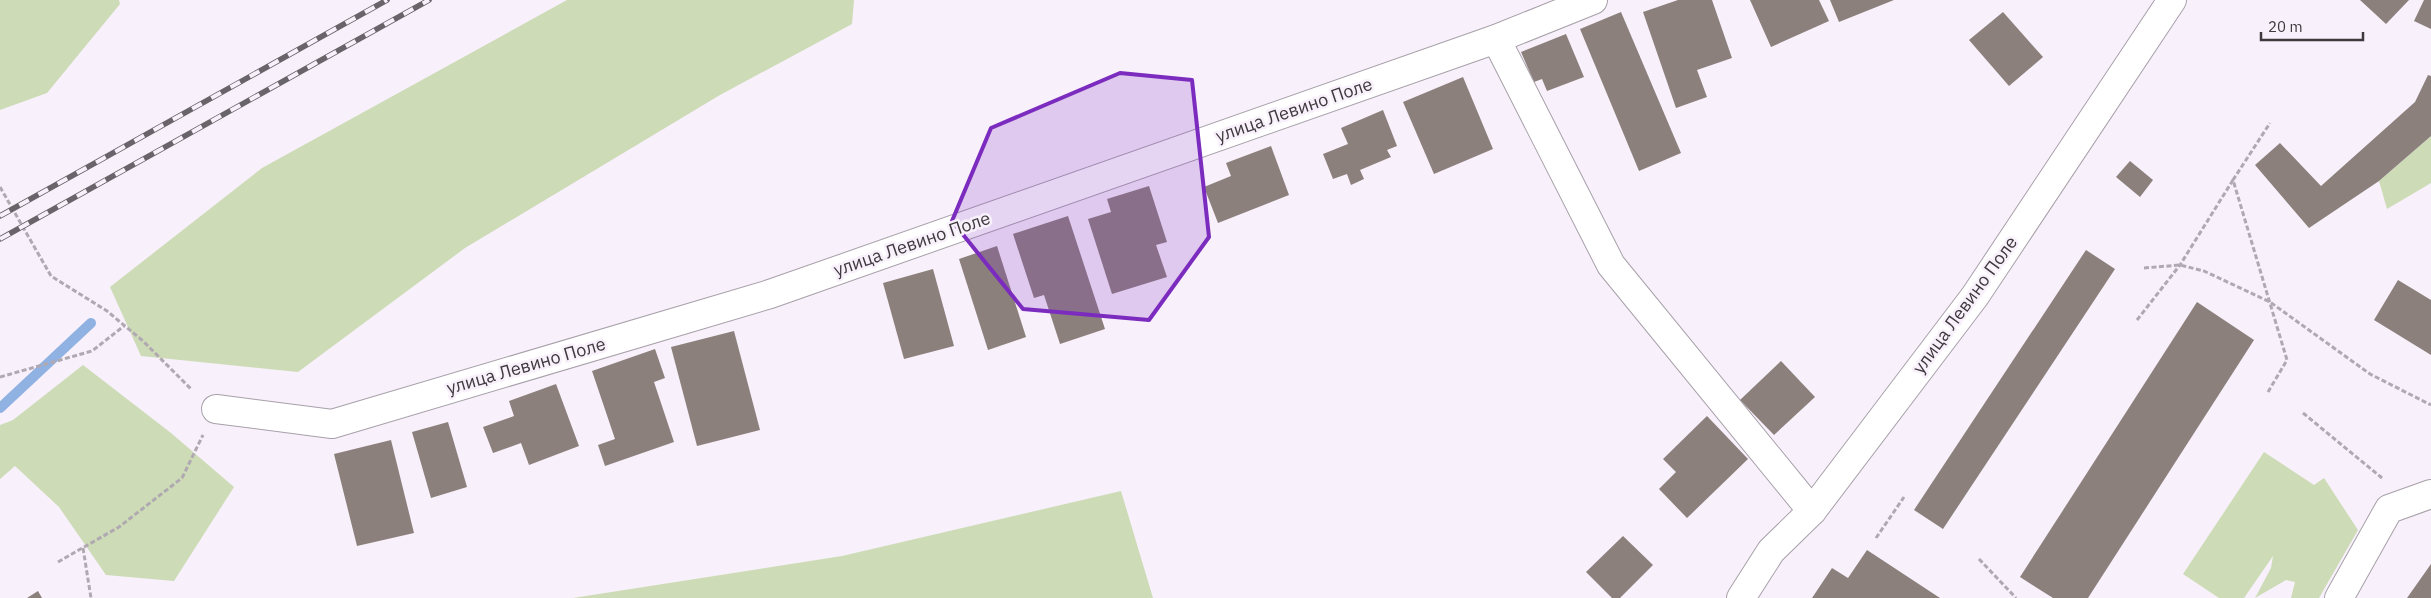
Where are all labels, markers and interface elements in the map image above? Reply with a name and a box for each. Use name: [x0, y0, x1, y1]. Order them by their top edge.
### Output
scale bar: [2261, 10, 2364, 42]
text: 20 m: [2268, 17, 2303, 36]
street label: улица Левино Поле: [1212, 72, 1375, 147]
street label: улица Левино Поле: [830, 206, 993, 281]
street label: улица Левино Поле: [1907, 231, 2022, 378]
street label: улица Левино Поле: [444, 332, 608, 399]

